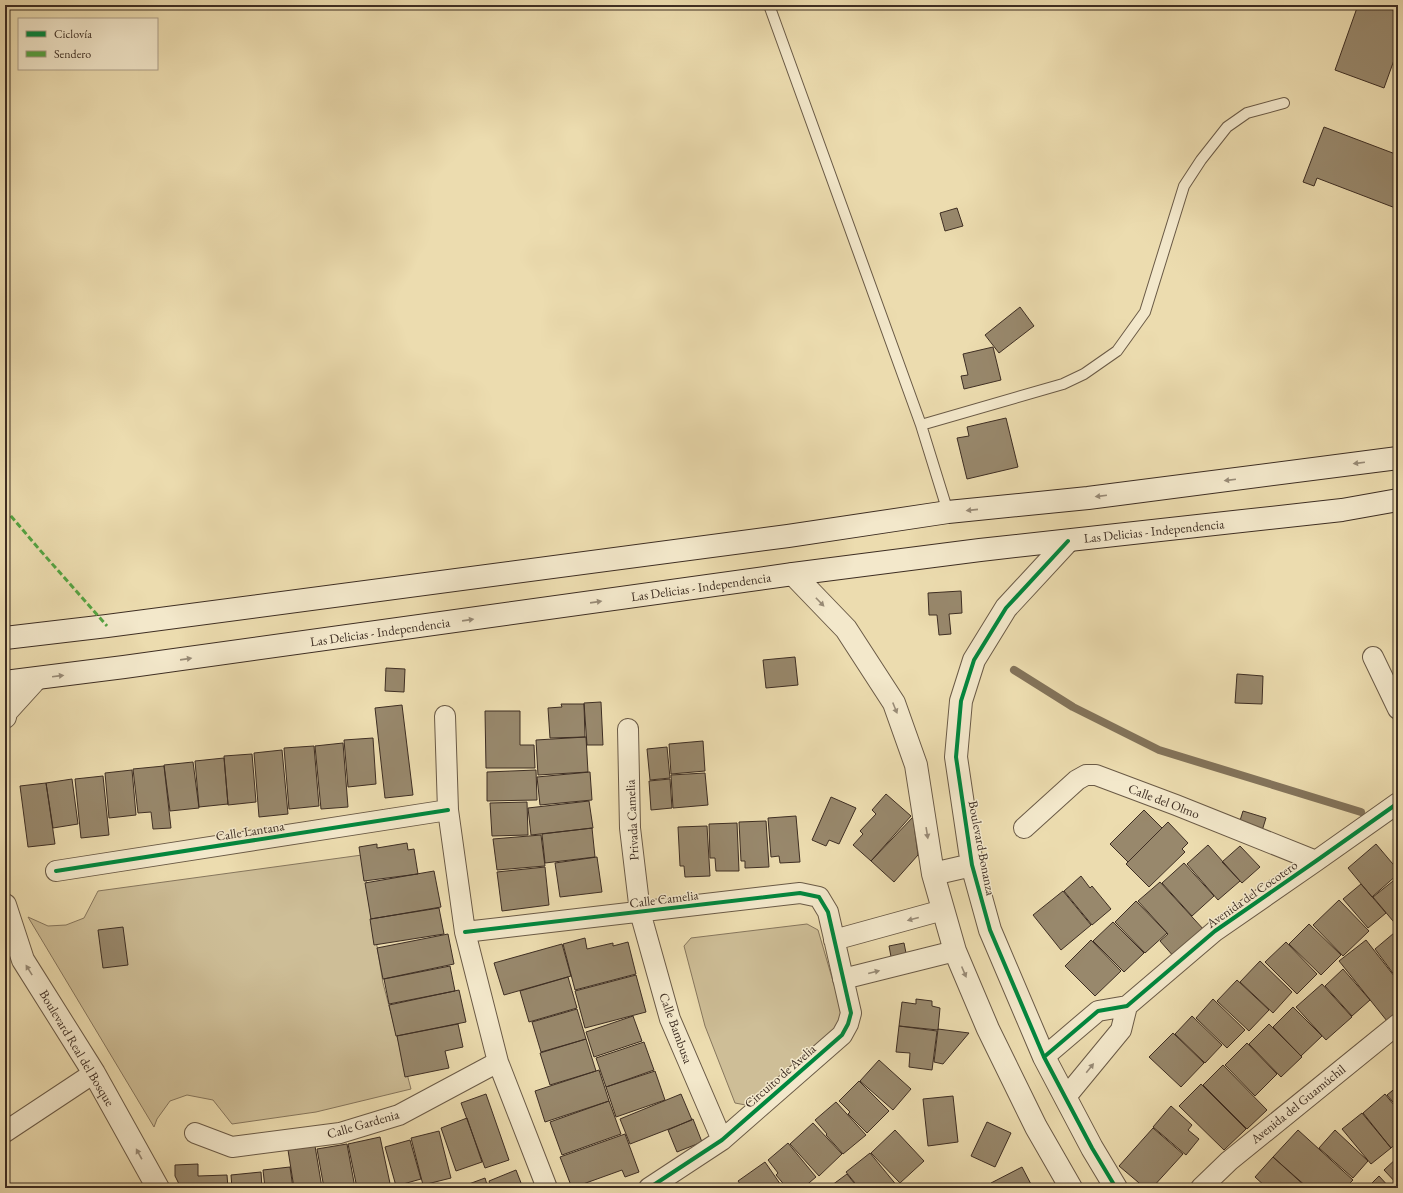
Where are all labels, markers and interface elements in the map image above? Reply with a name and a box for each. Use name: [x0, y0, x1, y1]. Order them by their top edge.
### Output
legend: [18, 18, 158, 70]
text: Ciclovía: [54, 26, 92, 42]
text: Sendero: [54, 46, 91, 62]
one-way arrow: [1353, 460, 1365, 466]
one-way arrow: [1224, 477, 1236, 483]
one-way arrow: [1095, 493, 1107, 499]
one-way arrow: [966, 506, 978, 513]
street label: Las Delicias - Independencia: [1083, 515, 1226, 547]
street label: Las Delicias - Independencia: [630, 569, 773, 605]
one-way arrow: [815, 597, 825, 607]
one-way arrow: [590, 599, 603, 605]
street label: Las Delicias - Independencia: [309, 614, 452, 650]
one-way arrow: [462, 617, 474, 623]
one-way arrow: [180, 656, 193, 662]
one-way arrow: [52, 673, 64, 679]
one-way arrow: [892, 702, 898, 713]
street label: Privada Camelia: [621, 778, 643, 861]
street label: Calle del Olmo: [1126, 780, 1202, 822]
street label: Boulevard Bonanza: [964, 799, 1000, 898]
street label: Calle Lantana: [214, 817, 286, 845]
one-way arrow: [924, 827, 930, 839]
street label: Avenida del Cocotero: [1202, 856, 1301, 932]
street label: Calle Camelia: [629, 886, 700, 912]
one-way arrow: [907, 916, 919, 922]
one-way arrow: [25, 965, 33, 975]
one-way arrow: [961, 966, 967, 978]
one-way arrow: [867, 968, 880, 974]
street label: Boulevard Real del Bosque: [35, 987, 119, 1109]
street label: Calle Bambusa: [655, 990, 697, 1067]
street label: Circuito de Avelia: [741, 1040, 820, 1112]
street label: Avenida del Guamúchil: [1246, 1061, 1349, 1148]
one-way arrow: [1086, 1063, 1095, 1073]
street label: Calle Gardenia: [325, 1105, 402, 1142]
one-way arrow: [135, 1148, 142, 1160]

